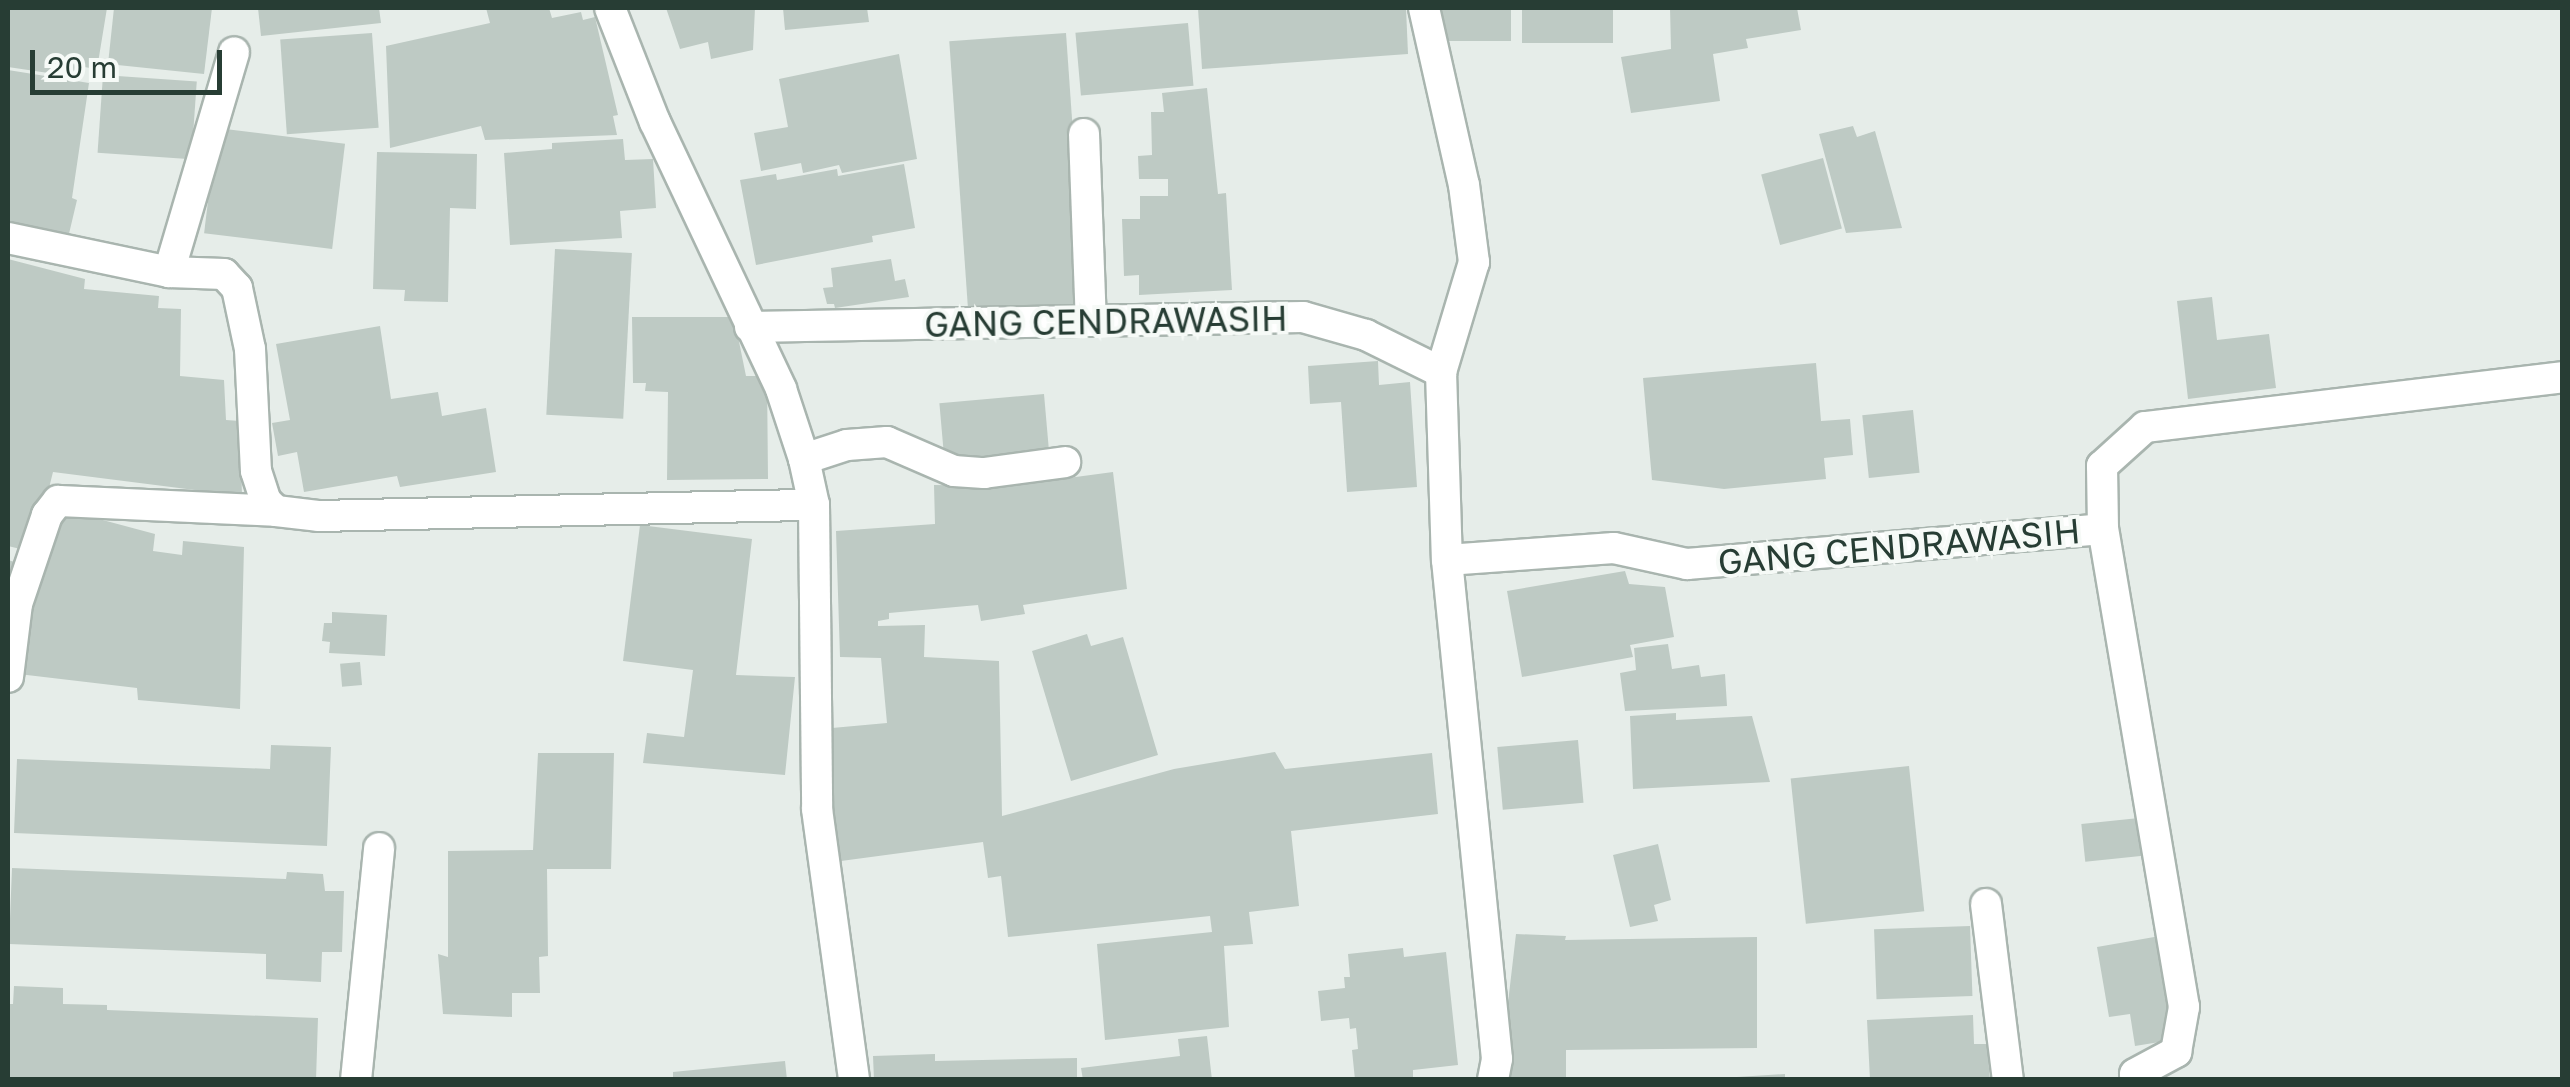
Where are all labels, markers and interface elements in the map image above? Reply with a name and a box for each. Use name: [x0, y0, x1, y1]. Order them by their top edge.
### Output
scale bar: [35, 30, 228, 92]
text: 20 m: [47, 49, 117, 85]
street label: GANG CENDRAWASIH: [924, 297, 1288, 345]
street label: GANG CENDRAWASIH: [1716, 509, 2082, 583]

